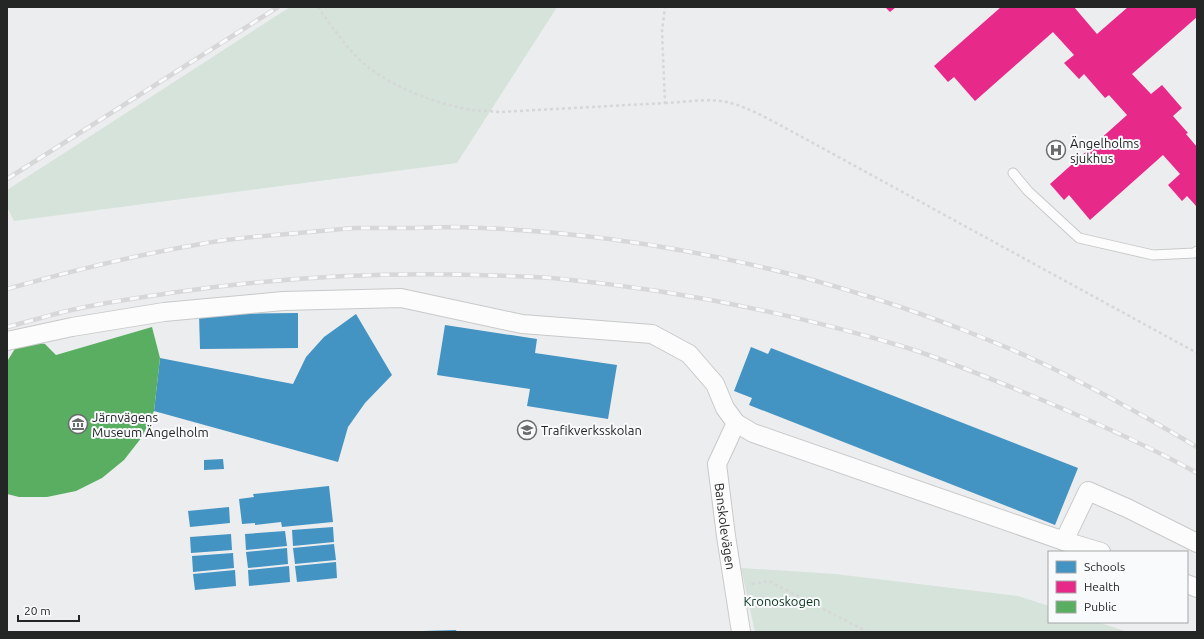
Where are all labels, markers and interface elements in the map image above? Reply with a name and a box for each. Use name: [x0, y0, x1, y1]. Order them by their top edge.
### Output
place label: Ängelholms sjukhus: [1070, 135, 1140, 165]
hospital icon: Ängelholms sjukhus: [1045, 139, 1067, 161]
place label: Järnvägens Museum Ängelholm: [92, 410, 209, 439]
museum icon: Järnvägens Museum Ängelholm: [67, 413, 89, 435]
school or university icon: Trafikverksskolan: [516, 419, 538, 441]
place label: Trafikverksskolan: [541, 423, 642, 437]
street label: Banskolevägen: [712, 482, 738, 571]
legend: [1048, 551, 1188, 623]
text: Schools: [1084, 560, 1125, 573]
text: Health: [1084, 580, 1120, 593]
park label: Kronoskogen: [743, 594, 821, 608]
scale bar: [18, 597, 79, 623]
text: Public: [1084, 600, 1117, 613]
text: 20 m: [24, 604, 51, 617]

